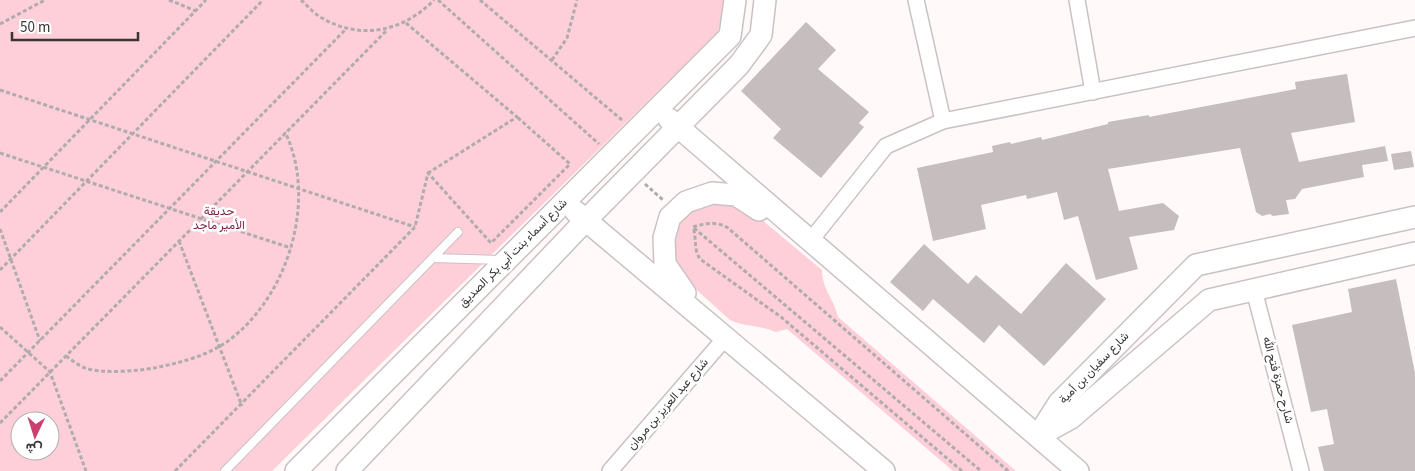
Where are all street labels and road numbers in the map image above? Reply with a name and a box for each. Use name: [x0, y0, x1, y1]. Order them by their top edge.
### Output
street label: شارع أسماء بنت أبي بكر الصديق: [455, 195, 572, 312]
street label: شارع سفيان بن أمية: [1055, 328, 1133, 408]
street label: شارح حمزة فتح الله: [1258, 335, 1298, 425]
street label: شارع عبد العزيز بن مروان: [623, 355, 713, 453]

